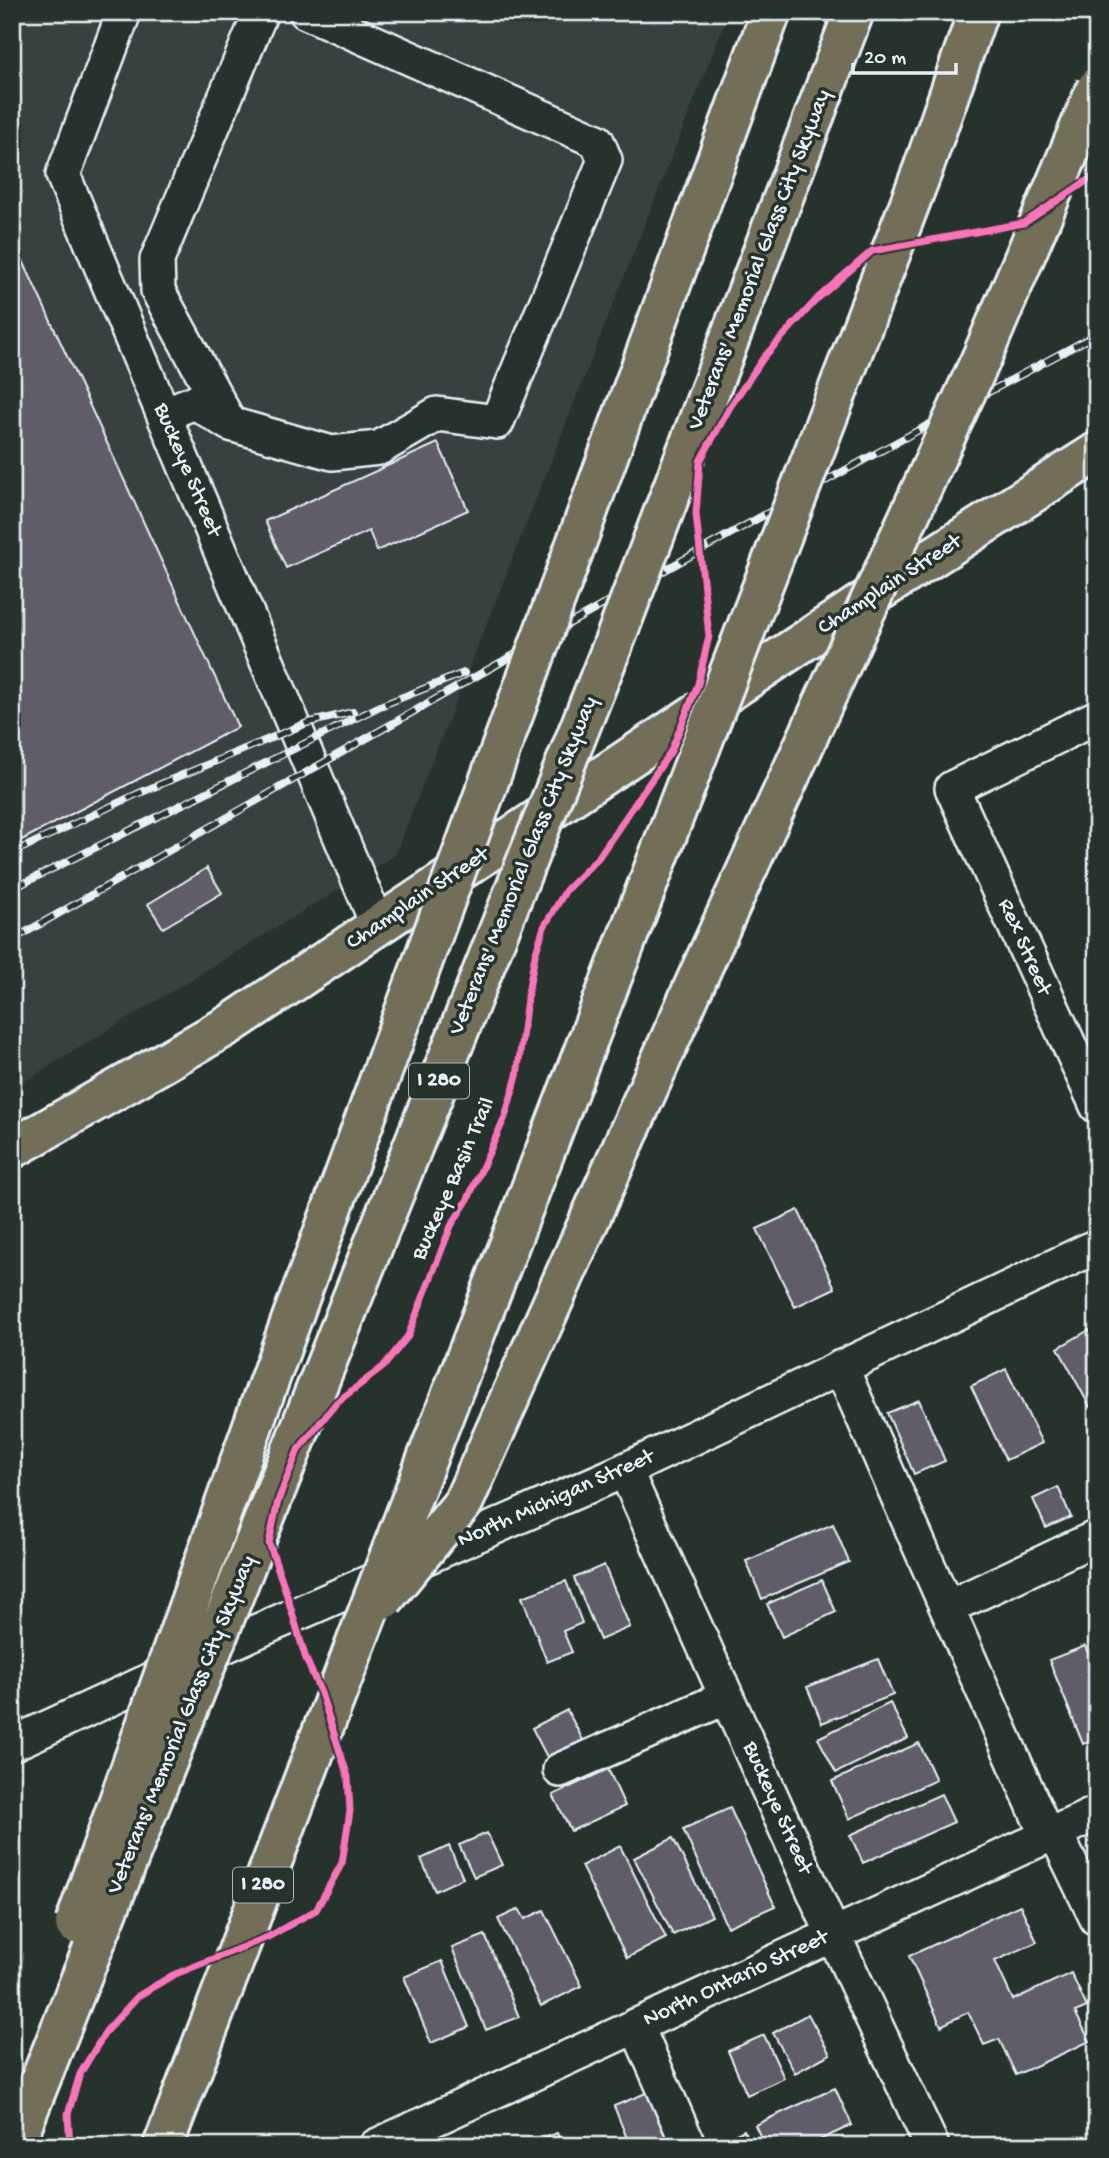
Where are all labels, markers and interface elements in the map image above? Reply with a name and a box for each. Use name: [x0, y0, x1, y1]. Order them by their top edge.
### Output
scale bar: [853, 32, 957, 76]
text: 20 m: [864, 47, 906, 72]
street label: Veterans' Memorial Glass City Skyway: [682, 86, 838, 435]
street label: Buckeye Street: [146, 398, 228, 542]
street label: Champlain Street: [813, 528, 968, 641]
street label: Veterans' Memorial Glass City Skyway: [443, 693, 604, 1040]
street label: Champlain Street: [342, 841, 496, 957]
street label: Rex Street: [991, 895, 1058, 1001]
road number: I 280: [409, 1064, 469, 1098]
street label: Buckeye Basin Trail: [406, 1093, 502, 1265]
street label: North Michigan Street: [454, 1443, 660, 1554]
street label: Veterans' Memorial Glass City Skyway: [101, 1552, 262, 1899]
street label: Buckeye Street: [735, 1737, 819, 1880]
road number: I 280: [233, 1868, 293, 1902]
street label: North Ontario Street: [639, 1924, 834, 2034]

